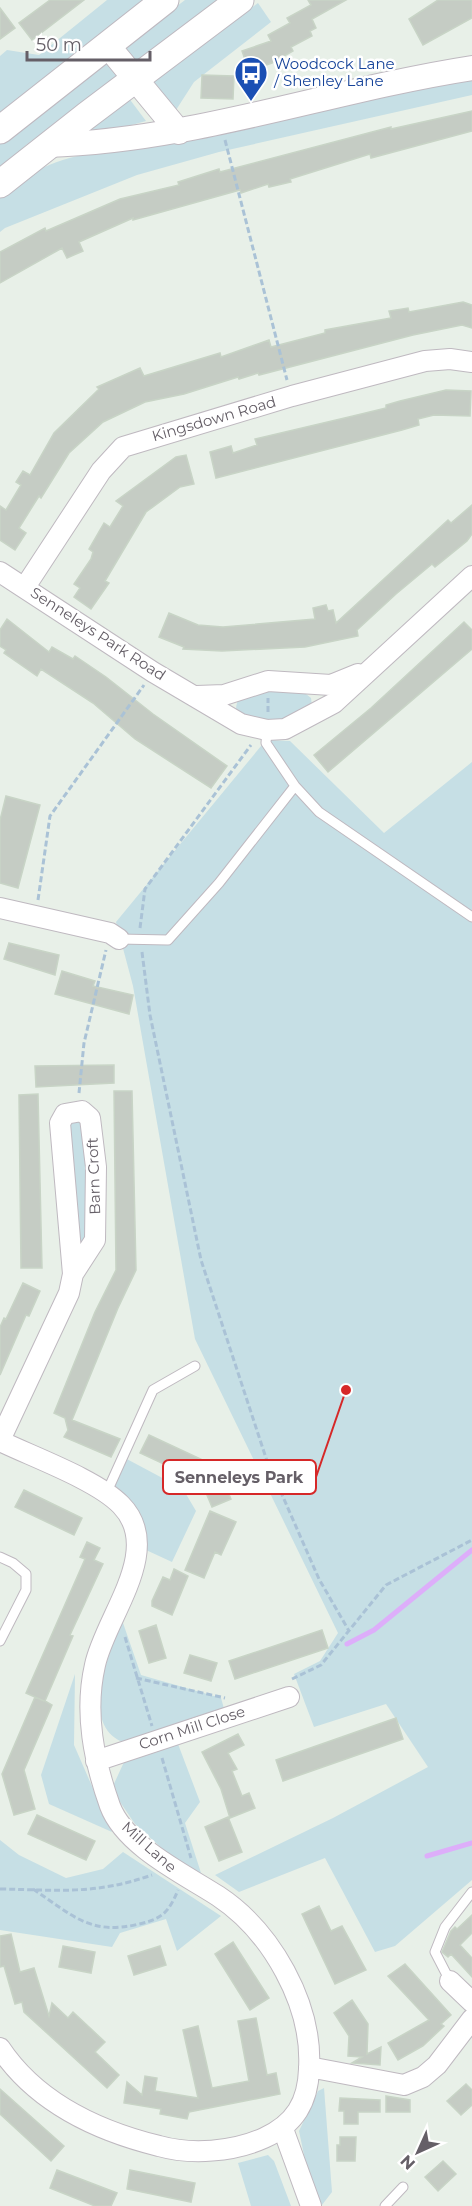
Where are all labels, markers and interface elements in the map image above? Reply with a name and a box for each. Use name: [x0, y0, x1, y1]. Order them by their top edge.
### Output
scale bar: [27, 24, 150, 62]
text: 50 m: [36, 34, 82, 56]
place label: Woodcock Lane / Shenley Lane: [273, 54, 395, 90]
bus stop icon: Woodcock Lane / Shenley Lane: [233, 55, 269, 102]
street label: Kingsdown Road: [150, 392, 278, 445]
street label: Senneleys Park Road: [27, 583, 169, 684]
street label: Barn Croft: [83, 1137, 104, 1215]
callout: Senneleys Park: [163, 1460, 316, 1494]
text: Senneleys Park: [175, 1468, 304, 1487]
street label: Corn Mill Close: [136, 1701, 247, 1754]
street label: Mill Lane: [118, 1817, 181, 1876]
north arrow: [388, 2122, 448, 2182]
text: N: [396, 2151, 419, 2174]

